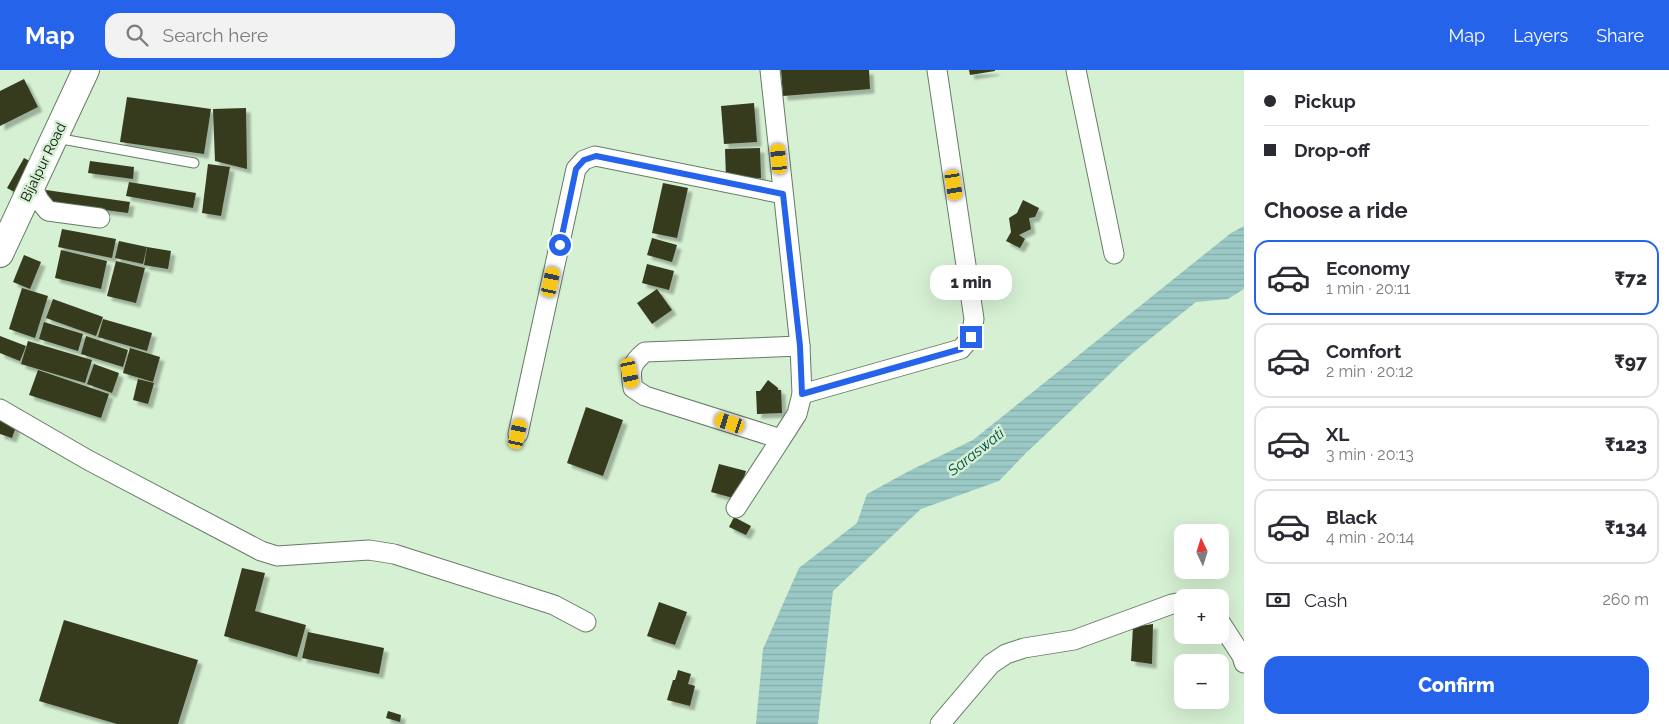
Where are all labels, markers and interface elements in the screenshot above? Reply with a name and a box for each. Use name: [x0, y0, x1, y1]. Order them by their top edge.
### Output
search box: [105, 13, 455, 58]
text: Map: [25, 21, 75, 50]
icon: search: [123, 21, 151, 49]
text: Search here: [163, 24, 268, 46]
text: Map: [1449, 25, 1485, 46]
text: Layers: [1513, 25, 1568, 46]
text: Share: [1596, 25, 1644, 46]
text: Pickup: [1294, 90, 1356, 112]
street label: Bijalpur Road: [17, 120, 69, 204]
text: Drop-off: [1294, 139, 1370, 161]
car: [769, 143, 788, 175]
car: [944, 169, 963, 201]
text: Choose a ride: [1264, 197, 1408, 223]
route start: [549, 234, 571, 256]
icon: car: [1266, 255, 1311, 300]
text: Economy: [1326, 257, 1410, 279]
callout: 1 min: [930, 264, 1012, 300]
car: [540, 266, 561, 298]
text: ₹72: [1614, 267, 1647, 289]
text: 1 min: [950, 273, 992, 292]
text: 1 min · 20:11: [1326, 279, 1410, 298]
route end: [960, 326, 982, 348]
icon: car: [1266, 338, 1311, 383]
text: Comfort: [1326, 340, 1401, 362]
text: ₹97: [1614, 350, 1647, 372]
car: [619, 357, 640, 389]
text: 2 min · 20:12: [1326, 362, 1413, 381]
car: [713, 411, 746, 435]
car: [507, 418, 528, 450]
icon: car: [1266, 421, 1311, 466]
text: XL: [1326, 423, 1349, 445]
water label: Saraswati: [943, 424, 1008, 480]
text: ₹123: [1605, 433, 1647, 455]
text: 3 min · 20:13: [1326, 445, 1414, 464]
icon: car: [1266, 504, 1311, 549]
text: Black: [1326, 506, 1377, 528]
text: ₹134: [1605, 516, 1647, 538]
north arrow: [1174, 524, 1229, 579]
map controls: [1174, 524, 1229, 709]
text: 4 min · 20:14: [1326, 528, 1414, 547]
icon: cash: [1264, 586, 1292, 614]
button: +: [1174, 589, 1229, 644]
text: Cash: [1304, 589, 1348, 611]
text: 260 m: [1602, 590, 1649, 609]
button: −: [1174, 654, 1229, 709]
button: Confirm: [1264, 656, 1649, 714]

